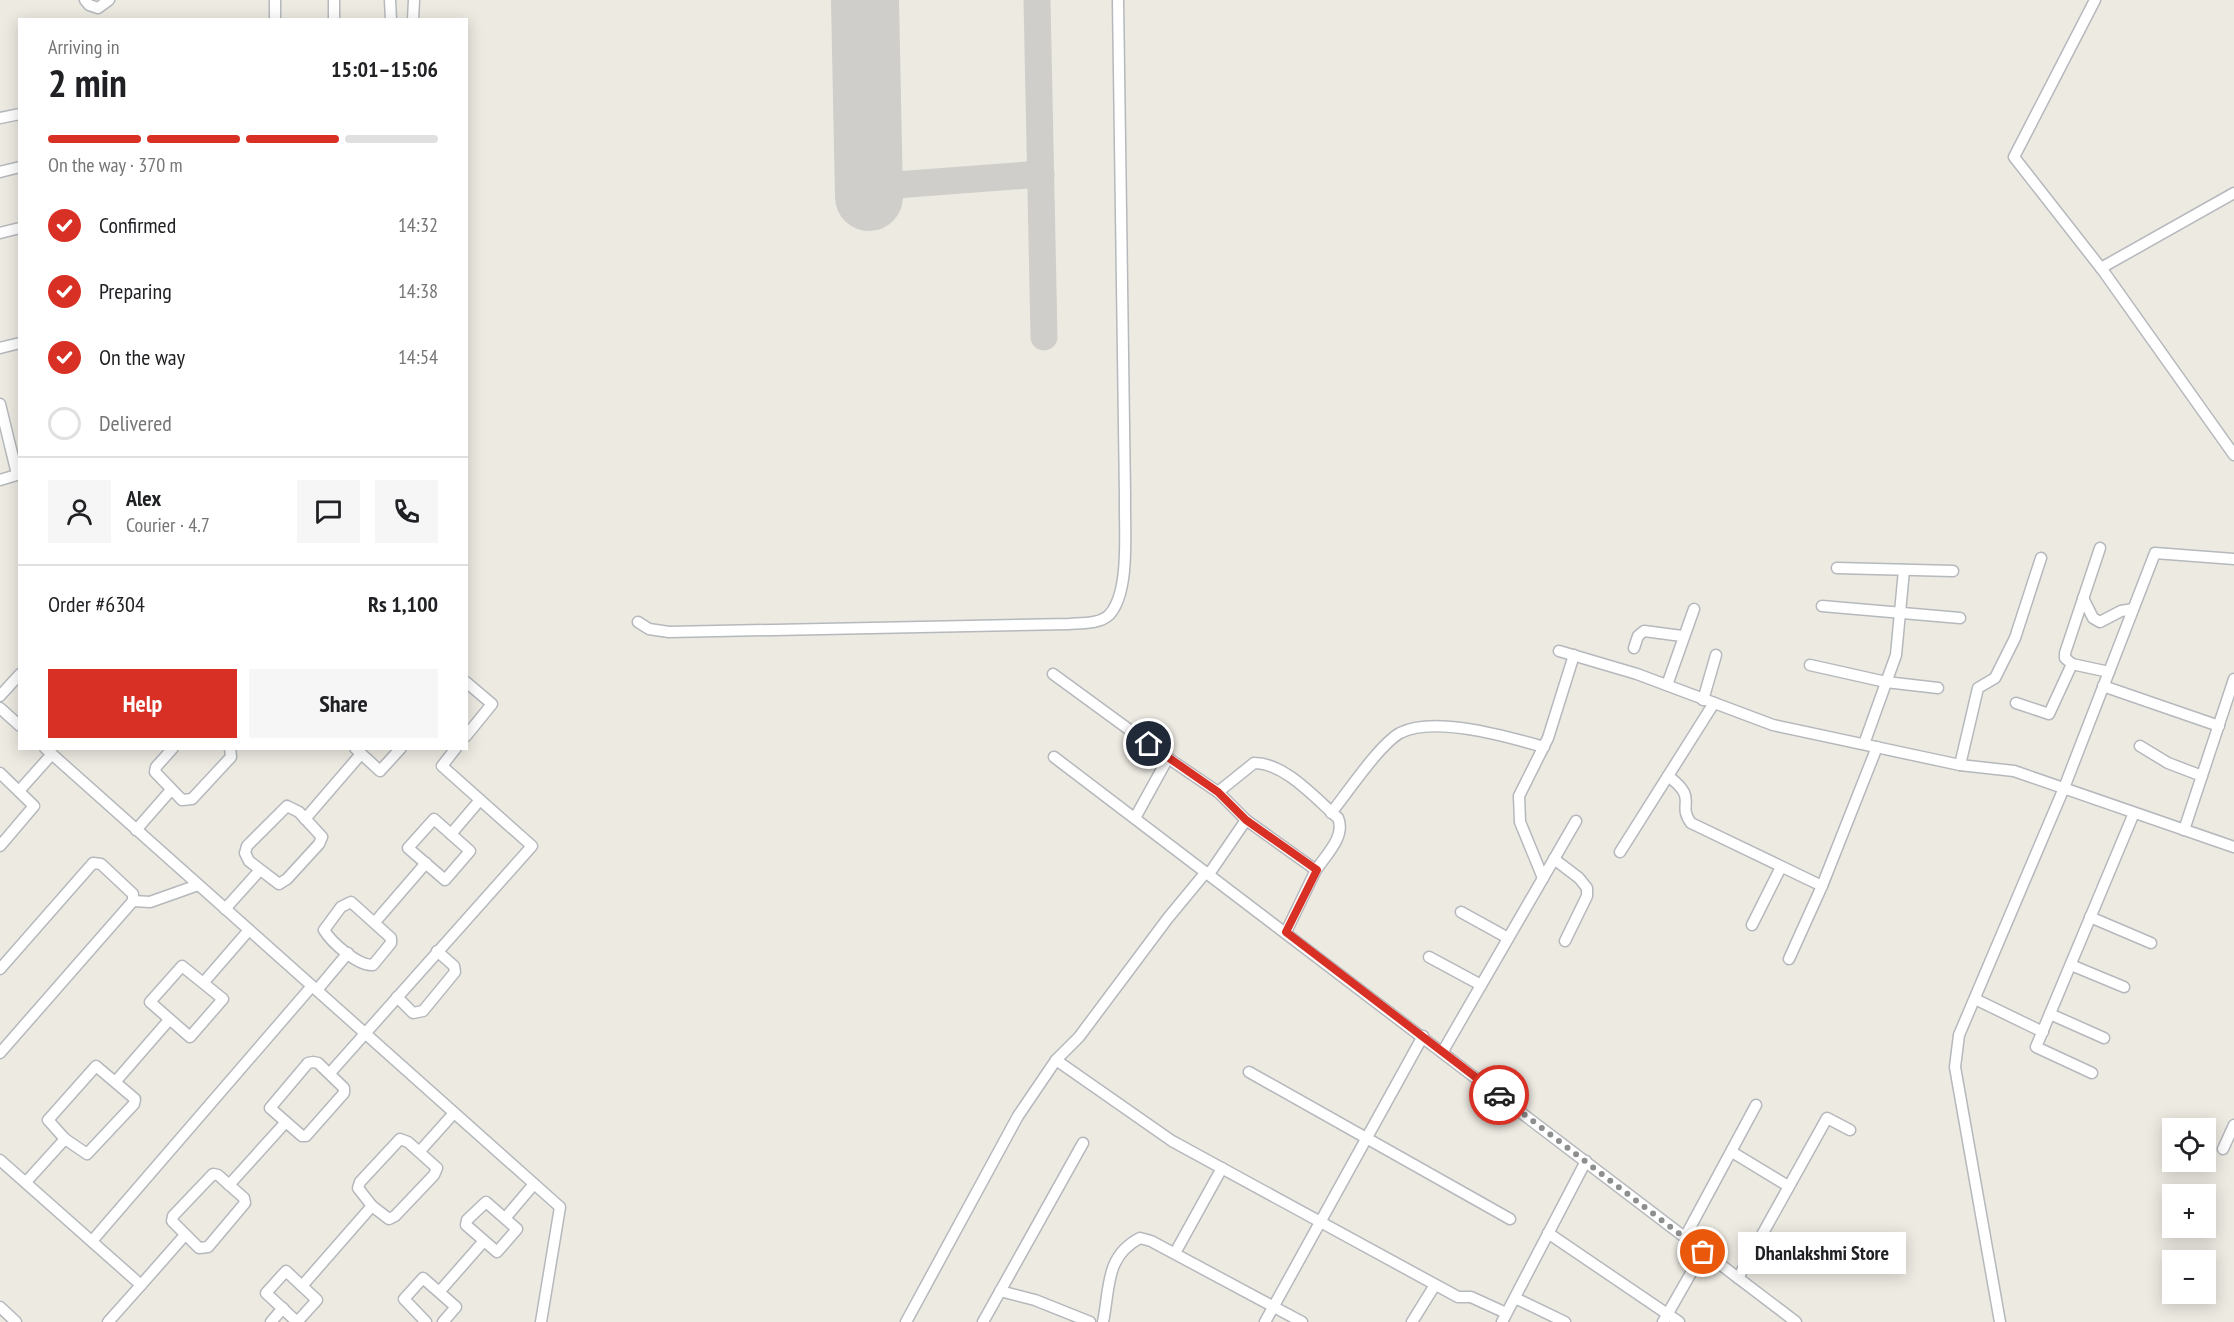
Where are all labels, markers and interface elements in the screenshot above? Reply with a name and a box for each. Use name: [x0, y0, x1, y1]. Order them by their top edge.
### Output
text: Arriving in: [48, 34, 120, 60]
text: 15:01–15:06: [331, 55, 438, 83]
text: 2 min: [48, 57, 127, 108]
text: On the way · 370 m: [48, 152, 183, 178]
icon: check: [48, 209, 81, 242]
text: Confirmed: [99, 211, 176, 239]
text: 14:32: [398, 212, 438, 238]
icon: check: [48, 275, 81, 308]
text: Preparing: [99, 277, 172, 305]
text: 14:38: [398, 278, 438, 304]
icon: check: [48, 341, 81, 374]
text: On the way: [99, 343, 185, 371]
text: 14:54: [398, 344, 438, 370]
text: Delivered: [99, 409, 172, 437]
button: person: [48, 480, 111, 543]
button: chat: [297, 480, 360, 543]
button: phone: [375, 480, 438, 543]
text: Alex: [126, 484, 161, 512]
text: Courier · 4.7: [126, 512, 210, 538]
text: Order #6304: [48, 590, 145, 618]
text: Rs 1,100: [368, 590, 438, 618]
button: Help: [48, 669, 237, 738]
button: Share: [249, 669, 438, 738]
pin: [1123, 718, 1174, 769]
icon: home: [1132, 727, 1165, 760]
courier: [1469, 1065, 1529, 1125]
icon: car: [1483, 1079, 1516, 1112]
map controls: [2162, 1118, 2216, 1304]
button: locate: [2162, 1118, 2216, 1172]
button: +: [2162, 1184, 2216, 1238]
pin: [1677, 1226, 1728, 1277]
callout: Dhanlakshmi Store: [1739, 1231, 1907, 1273]
icon: bag: [1686, 1235, 1719, 1268]
text: Dhanlakshmi Store: [1755, 1240, 1889, 1266]
button: −: [2162, 1250, 2216, 1304]

